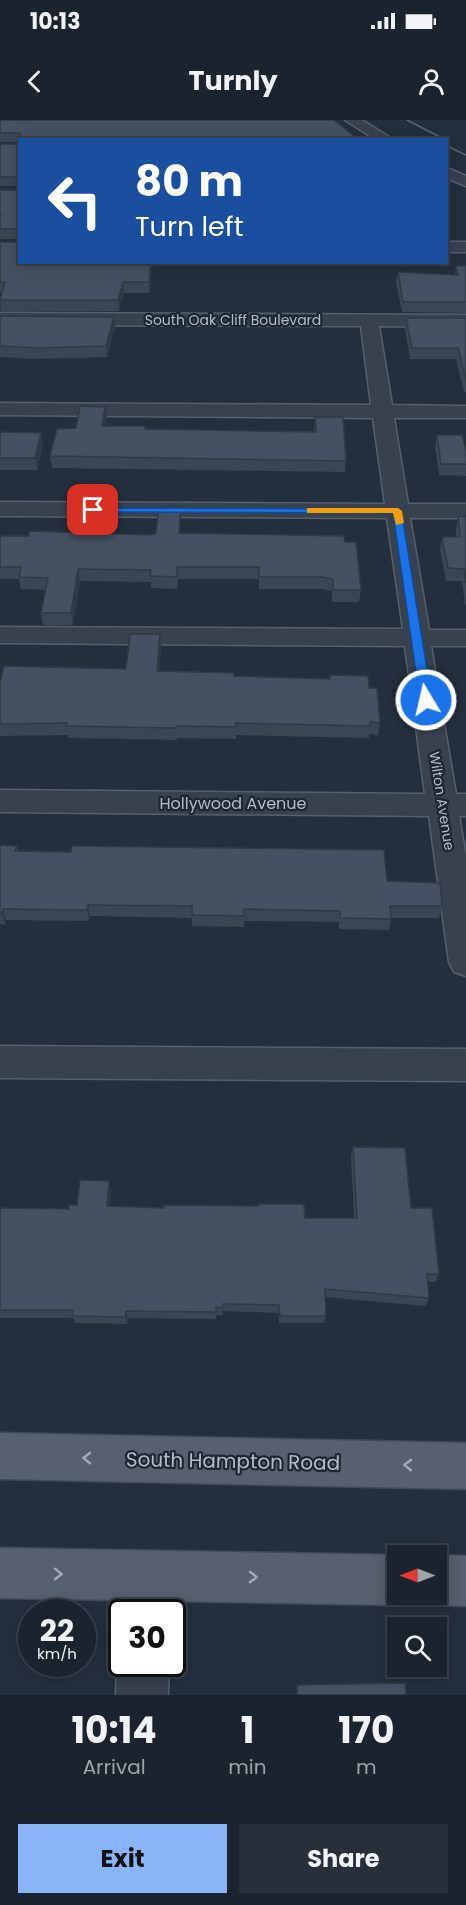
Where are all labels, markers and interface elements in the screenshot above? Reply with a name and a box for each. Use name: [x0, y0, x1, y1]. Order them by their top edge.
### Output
text: 10:13: [30, 6, 80, 37]
text: Turnly: [189, 62, 277, 99]
icon: back: [18, 65, 51, 98]
icon: person: [415, 65, 448, 98]
text: 80 m: [135, 152, 243, 211]
icon: left: [36, 162, 114, 240]
text: Turn left: [135, 208, 244, 245]
street label: South Oak Cliff Boulevard: [145, 310, 321, 330]
pin: [67, 484, 118, 535]
icon: arrive: [76, 493, 109, 526]
position arrow: [394, 668, 458, 732]
street label: Wilton Avenue: [424, 750, 460, 852]
street label: Hollywood Avenue: [160, 792, 307, 815]
street label: South Hampton Road: [126, 1445, 340, 1477]
one-way arrow: [82, 1452, 91, 1464]
one-way arrow: [403, 1458, 412, 1471]
north arrow: [387, 1545, 447, 1605]
map controls: [387, 1545, 447, 1677]
one-way arrow: [54, 1568, 63, 1580]
one-way arrow: [249, 1571, 258, 1583]
speed limit sign: 30: [108, 1599, 186, 1677]
text: 22: [40, 1609, 74, 1652]
button: search: [387, 1617, 447, 1677]
text: km/h: [37, 1643, 77, 1664]
text: 10:14: [72, 1705, 157, 1756]
text: 1: [241, 1705, 254, 1756]
text: 170: [338, 1705, 394, 1756]
text: Arrival: [83, 1753, 146, 1781]
text: min: [228, 1753, 267, 1781]
text: m: [356, 1753, 377, 1781]
button: Exit: [18, 1824, 227, 1893]
button: Share: [239, 1824, 448, 1893]

